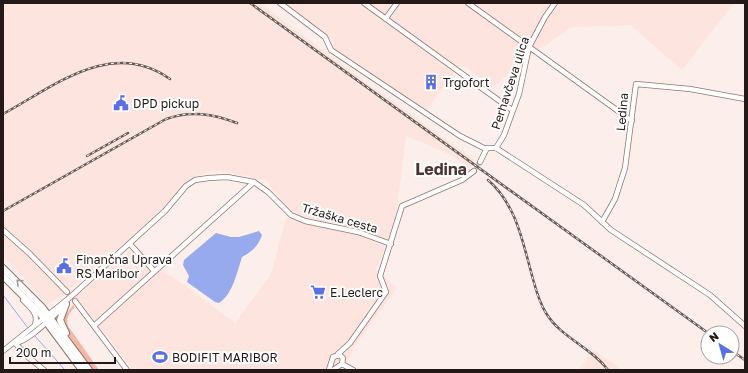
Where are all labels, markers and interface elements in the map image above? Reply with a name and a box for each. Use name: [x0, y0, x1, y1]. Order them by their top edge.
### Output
street label: Perhavčeva ulica: [488, 35, 532, 131]
building icon: Trgofort: [422, 73, 440, 91]
place label: Trgofort: [443, 75, 490, 90]
street label: Ledina: [613, 92, 631, 132]
public building icon: DPD pickup: [112, 94, 130, 112]
place label: DPD pickup: [133, 96, 199, 111]
district label: Ledina: [415, 159, 467, 179]
street label: Tržaška cesta: [300, 200, 380, 236]
place label: Finančna Uprava RS Maribor: [76, 252, 172, 281]
public building icon: Finančna Uprava RS Maribor: [55, 257, 73, 275]
one-way arrow: [16, 280, 24, 287]
supermarket icon: E.Leclerc: [309, 283, 327, 301]
place label: E.Leclerc: [330, 285, 383, 300]
north arrow: [700, 325, 740, 365]
text: N: [706, 329, 721, 344]
scale bar: [10, 339, 115, 365]
text: 200 m: [16, 345, 51, 360]
sports icon: BODIFIT MARIBOR: [151, 348, 169, 366]
place label: BODIFIT MARIBOR: [172, 350, 278, 365]

